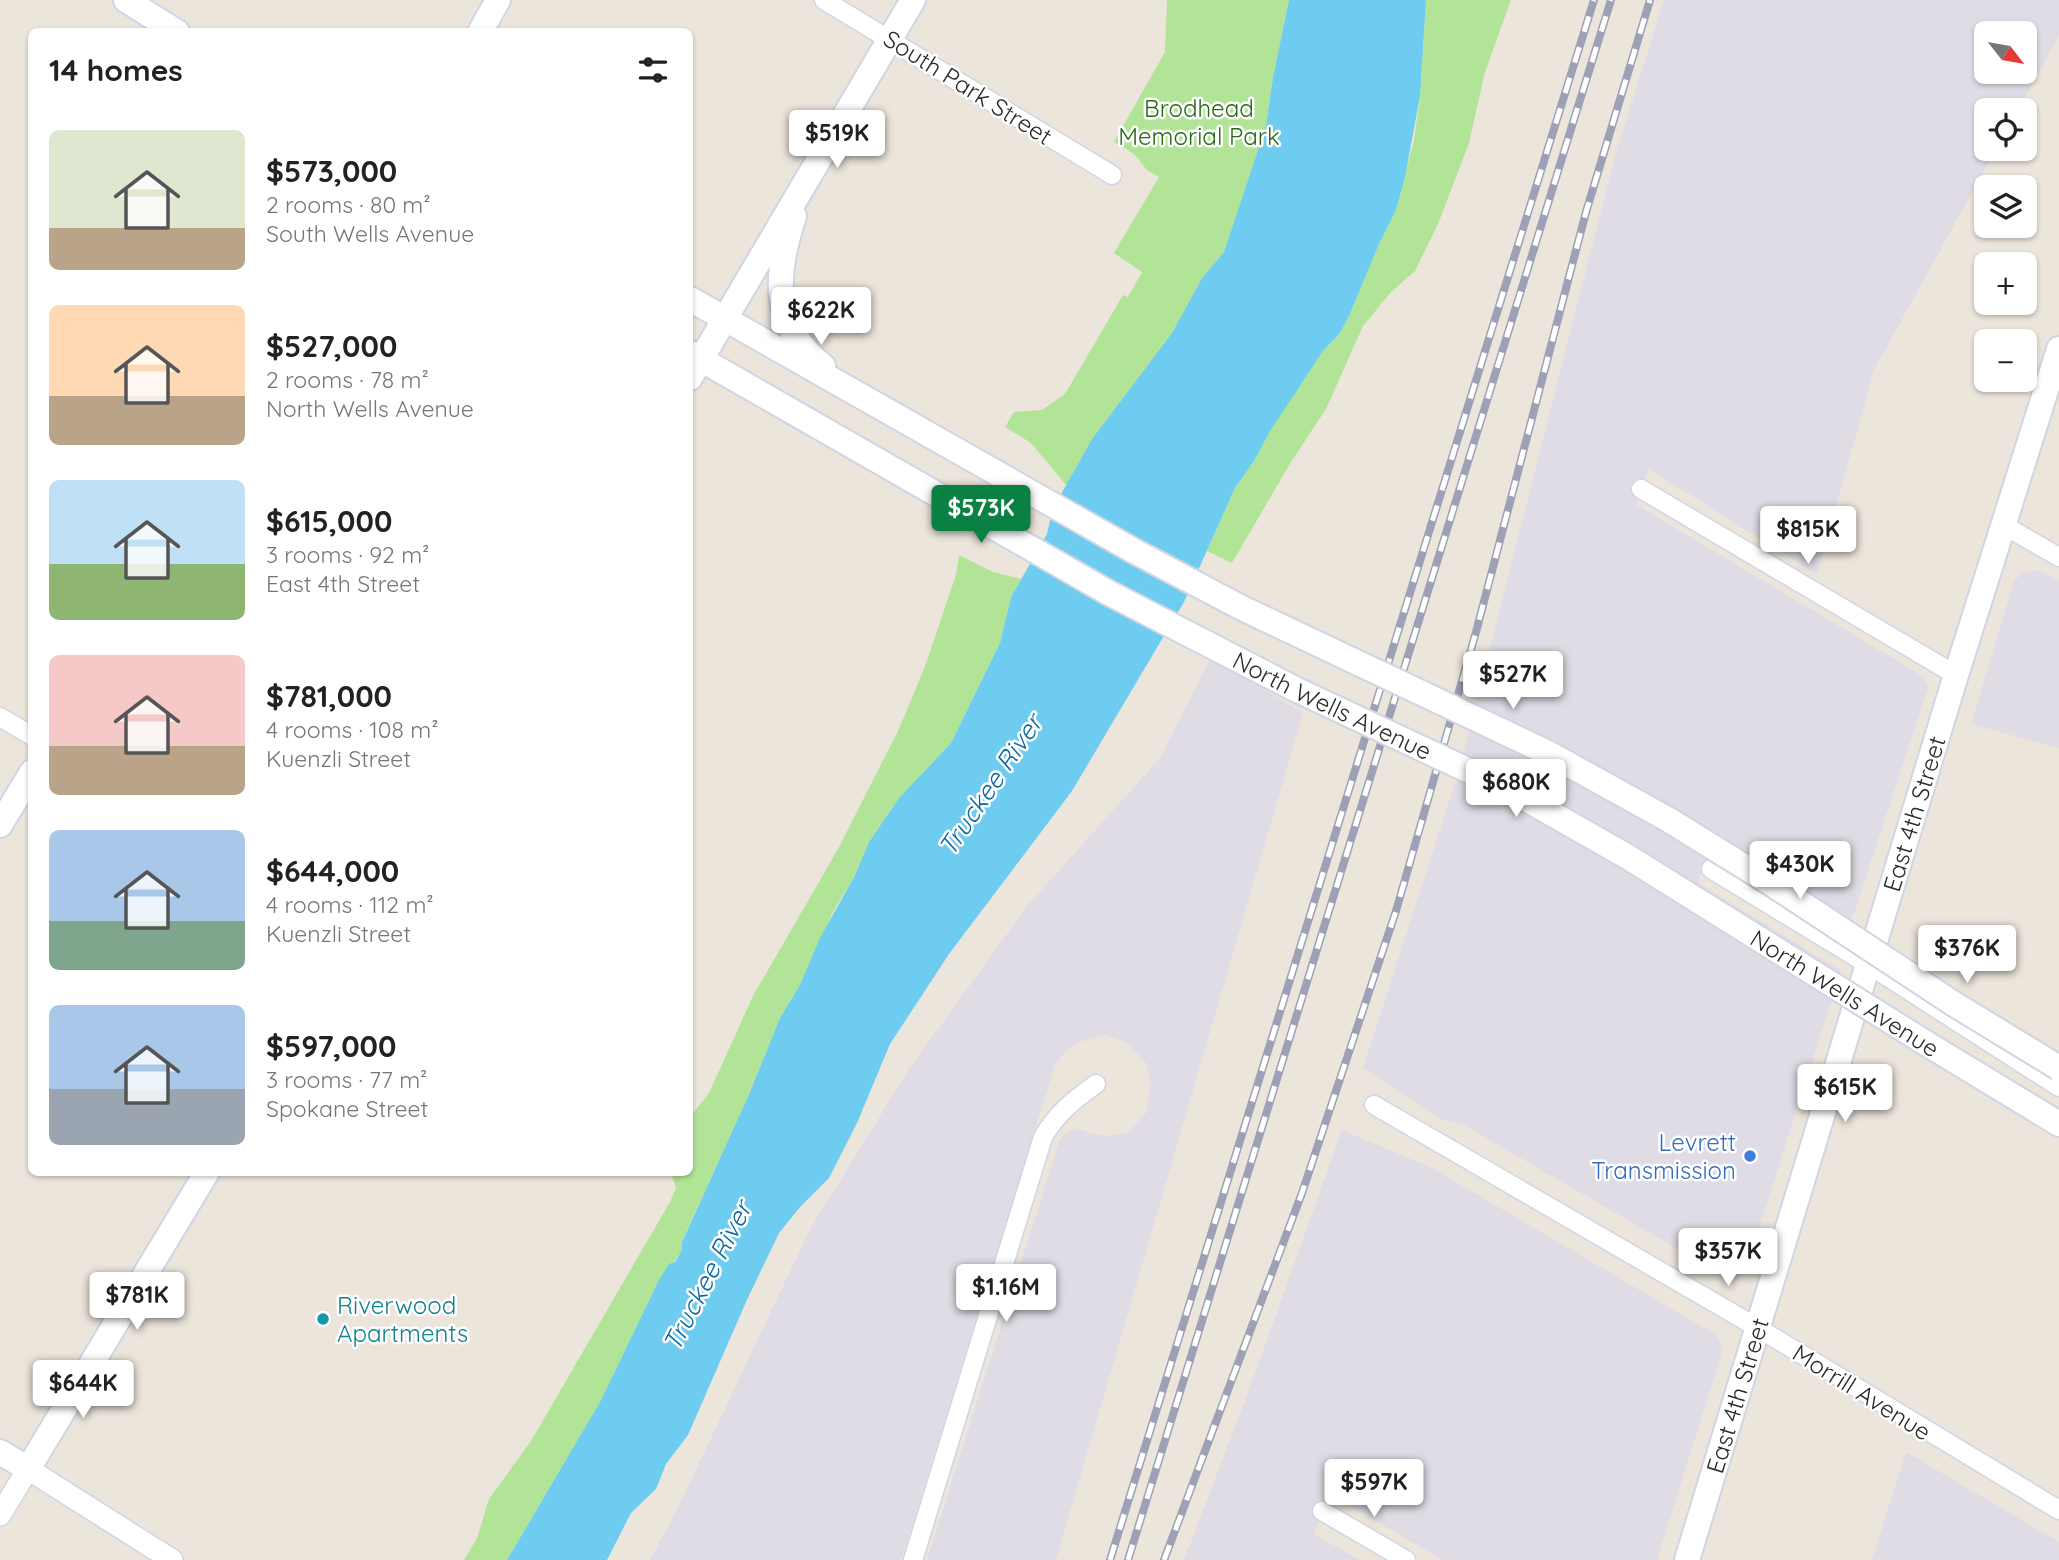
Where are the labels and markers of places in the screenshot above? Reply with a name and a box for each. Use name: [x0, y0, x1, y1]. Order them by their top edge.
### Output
pin: $519K: [788, 110, 886, 170]
pin: $622K: [772, 288, 870, 347]
pin: $573K: [932, 486, 1030, 545]
pin: $815K: [1759, 506, 1857, 566]
pin: $527K: [1464, 652, 1562, 711]
pin: $680K: [1467, 760, 1565, 819]
pin: $430K: [1751, 842, 1849, 901]
pin: $376K: [1918, 926, 2016, 985]
pin: $615K: [1796, 1064, 1894, 1124]
place label: Levrett Transmission: [1591, 1127, 1736, 1185]
marker: Levrett Transmission: [1742, 1148, 1758, 1164]
pin: $357K: [1679, 1228, 1777, 1288]
pin: $1.16M: [949, 1264, 1063, 1324]
pin: $781K: [88, 1272, 186, 1332]
place label: Riverwood Apartments: [337, 1290, 468, 1348]
marker: Riverwood Apartments: [315, 1311, 331, 1327]
pin: $644K: [34, 1360, 132, 1420]
pin: $597K: [1325, 1460, 1423, 1519]

